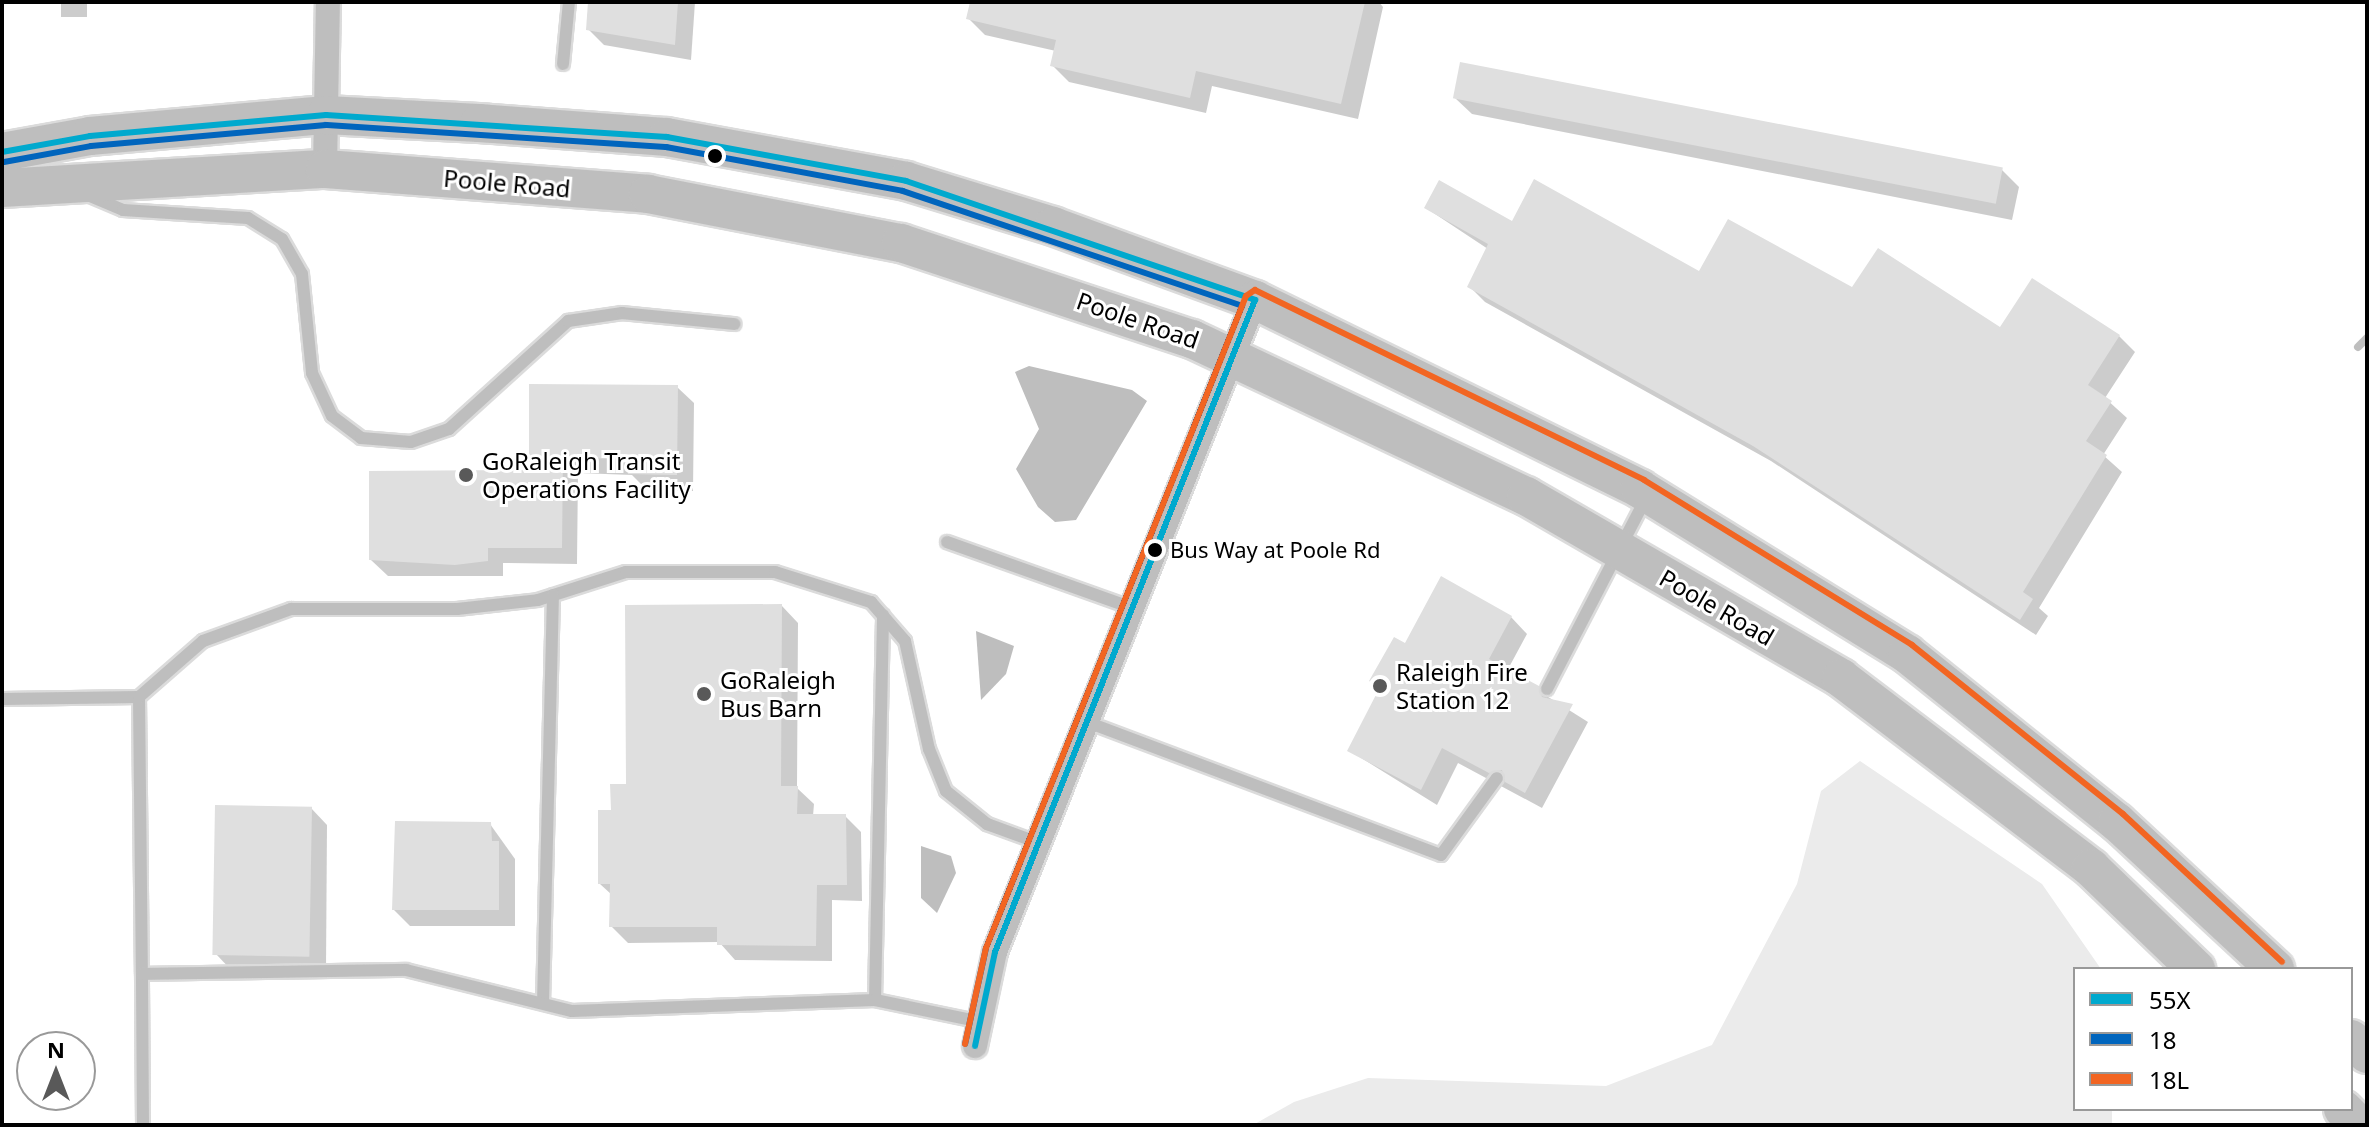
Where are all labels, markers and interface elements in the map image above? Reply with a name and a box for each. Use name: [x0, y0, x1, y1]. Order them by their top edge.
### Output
unlabelled marker: [707, 148, 723, 164]
street label: Poole Road: [442, 163, 572, 203]
street label: Poole Road: [1073, 286, 1203, 354]
place label: GoRaleigh Transit Operations Facility: [482, 447, 691, 503]
marker: GoRaleigh Transit Operations Facility: [457, 466, 475, 484]
place label: Bus Way at Poole Rd: [1170, 537, 1380, 563]
marker: Bus Way at Poole Rd: [1147, 542, 1163, 558]
street label: Poole Road: [1655, 563, 1779, 651]
place label: Raleigh Fire Station 12: [1396, 658, 1528, 714]
place label: GoRaleigh Bus Barn: [720, 666, 836, 722]
marker: Raleigh Fire Station 12: [1371, 677, 1389, 695]
marker: GoRaleigh Bus Barn: [695, 685, 713, 703]
legend: [2073, 967, 2353, 1111]
text: 55X: [2149, 983, 2191, 1016]
text: 18: [2149, 1023, 2176, 1056]
north arrow: [16, 1031, 96, 1111]
text: N: [47, 1034, 65, 1064]
text: 18L: [2149, 1063, 2189, 1096]

